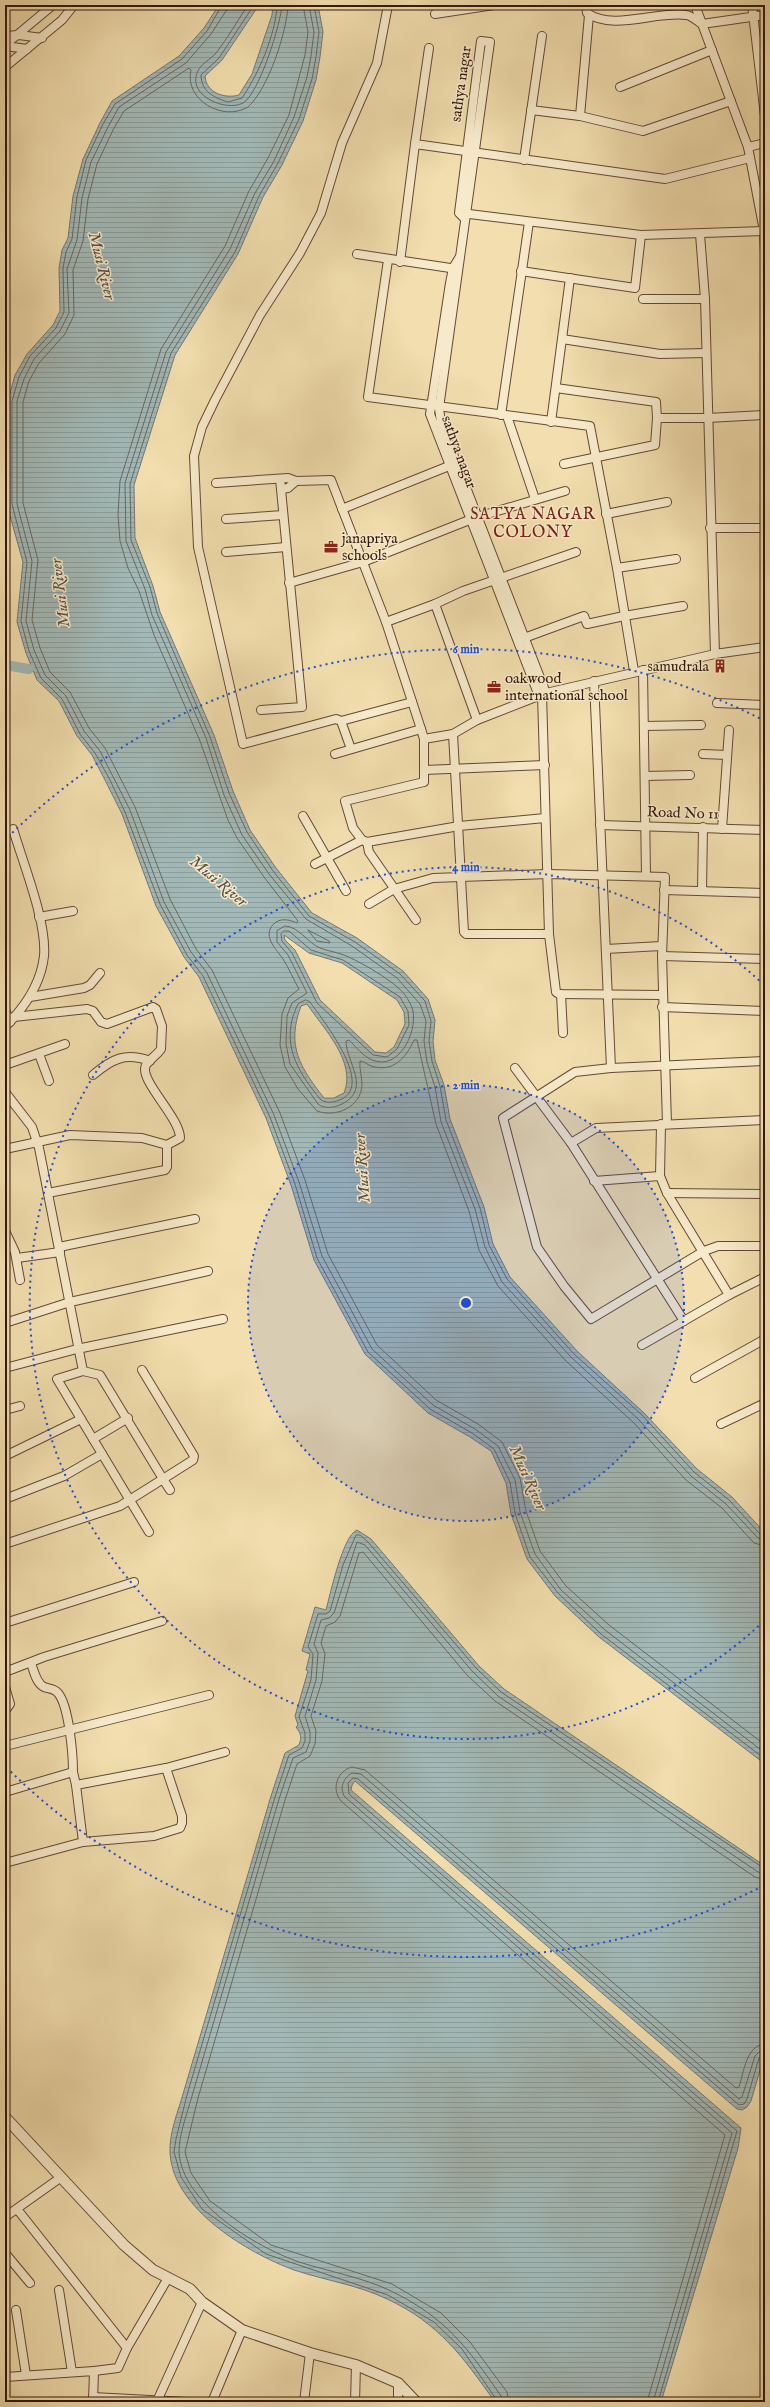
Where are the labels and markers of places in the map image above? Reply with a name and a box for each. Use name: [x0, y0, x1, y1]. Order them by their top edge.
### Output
place label: janapriya schools: [340, 529, 398, 565]
office icon: janapriya schools: [323, 539, 339, 555]
place label: samudrala: [647, 657, 710, 676]
building icon: samudrala: [712, 658, 728, 674]
place label: oakwood international school: [505, 669, 629, 705]
office icon: oakwood international school: [486, 679, 502, 695]
centre of rings: [459, 1296, 473, 1310]

